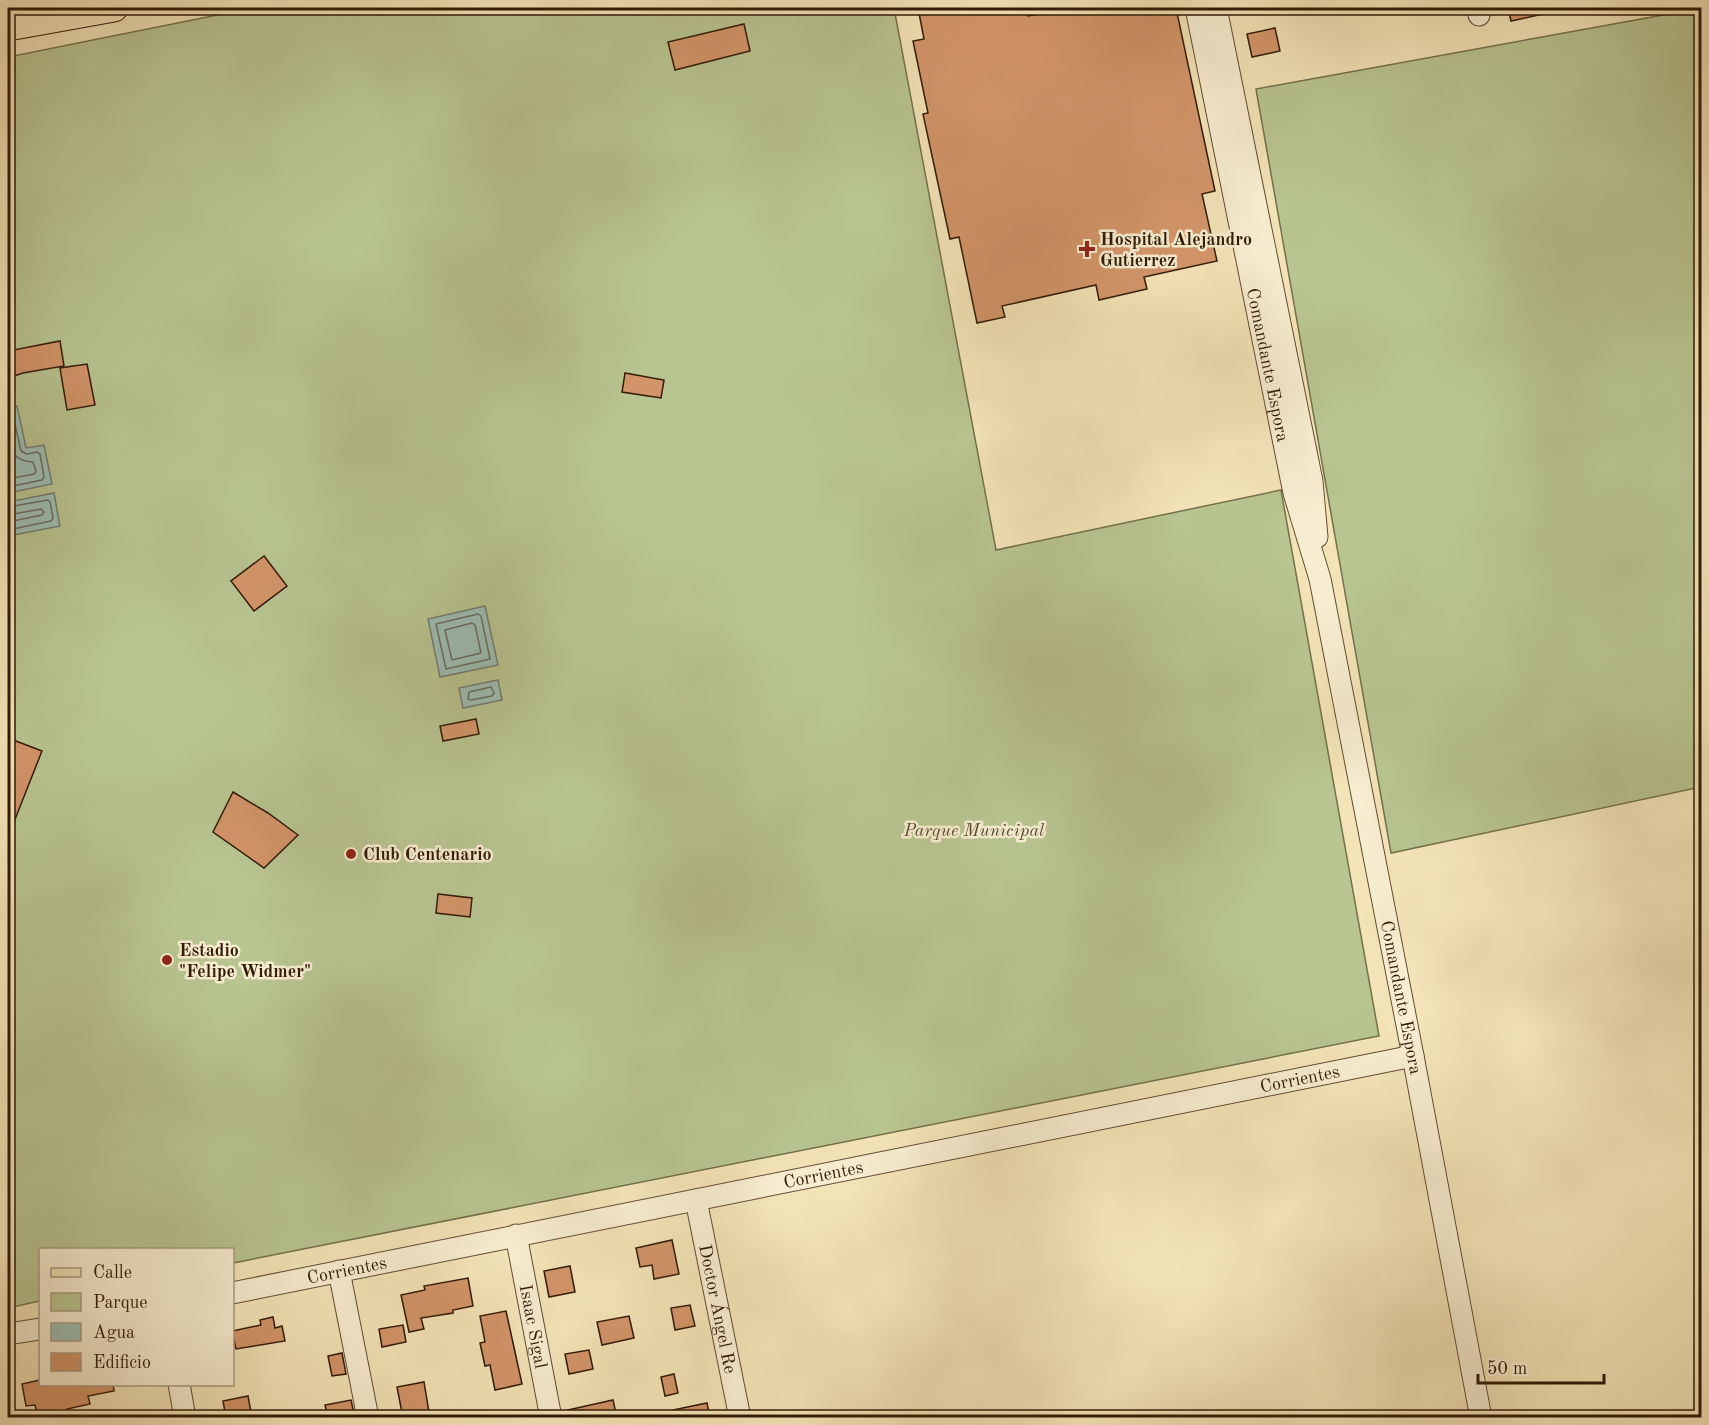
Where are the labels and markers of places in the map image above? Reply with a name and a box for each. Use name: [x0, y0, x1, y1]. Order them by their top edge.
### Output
place label: Hospital Alejandro Gutierrez: [1100, 231, 1252, 270]
marker: Hospital Alejandro Gutierrez: [1078, 240, 1096, 258]
place label: Club Centenario: [363, 846, 492, 864]
marker: Club Centenario: [344, 847, 358, 861]
place label: Estadio "Felipe Widmer": [179, 942, 311, 981]
marker: Estadio "Felipe Widmer": [160, 953, 174, 967]

